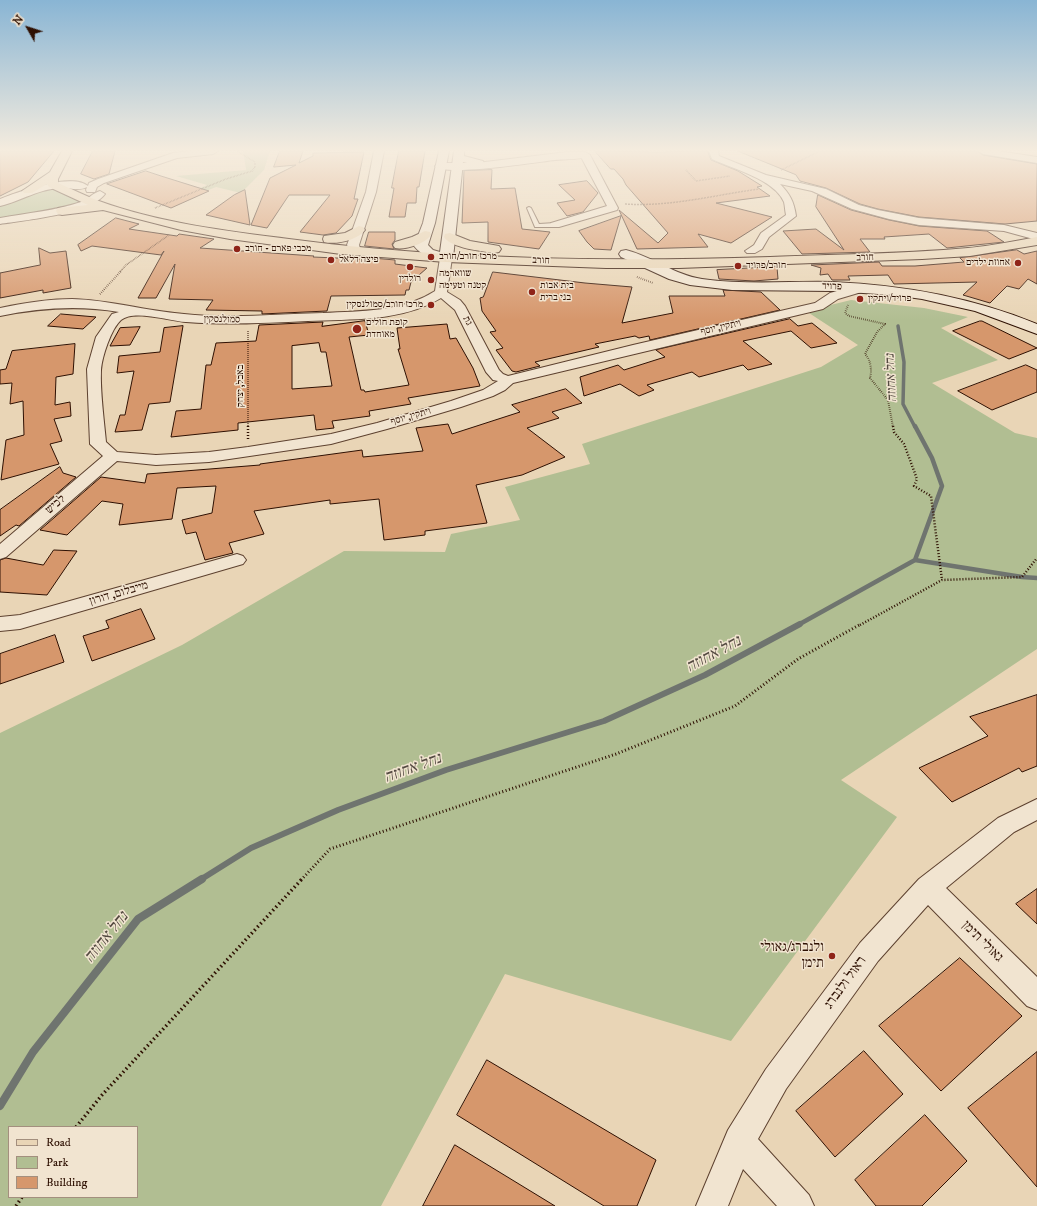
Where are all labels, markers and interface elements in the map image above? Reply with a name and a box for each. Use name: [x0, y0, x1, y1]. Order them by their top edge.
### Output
north arrow: [8, 8, 48, 48]
text: N: [10, 13, 27, 28]
place label: מכבי פארם - חורב: [245, 243, 311, 255]
marker: מכבי פארם - חורב: [232, 244, 242, 254]
place label: מרכז חורב/חורב: [439, 251, 497, 263]
marker: מרכז חורב/חורב: [426, 252, 436, 262]
street label: חורב: [856, 252, 874, 264]
place label: פיצה דלאל: [339, 254, 379, 266]
marker: פיצה דלאל: [326, 255, 336, 265]
street label: חורב: [532, 255, 550, 267]
place label: אחוזת ילדים: [966, 257, 1010, 269]
marker: אחוזת ילדים: [1013, 258, 1023, 268]
place label: חורב/פרויד: [746, 260, 786, 272]
marker: חורב/פרויד: [733, 261, 743, 271]
marker: רולדין: [405, 262, 415, 272]
place label: שווארמה קטנה וטעימה: [439, 268, 486, 292]
place label: רולדין: [399, 273, 421, 285]
marker: שווארמה קטנה וטעימה: [426, 275, 436, 285]
place label: בית אבות בני ברית: [540, 280, 574, 304]
street label: פרויד: [822, 281, 842, 293]
marker: בית אבות בני ברית: [527, 287, 537, 297]
place label: פרויד/ויתקין: [868, 293, 912, 305]
marker: פרויד/ויתקין: [855, 294, 865, 304]
place label: מרכז חורב/סמולנסקין: [347, 299, 423, 311]
marker: מרכז חורב/סמולנסקין: [426, 300, 436, 310]
street label: סמולנסקין: [204, 314, 240, 326]
street label: גת: [460, 314, 474, 328]
place label: קופת חולים מאוחדת: [366, 317, 408, 340]
street label: ויתקין, יוסף: [700, 318, 742, 338]
marker: קופת חולים מאוחדת: [351, 323, 363, 335]
water label: נחל אחוזה: [883, 353, 901, 403]
street label: באבל, יצחק: [235, 365, 247, 407]
street label: ויתקין, יוסף: [390, 406, 432, 428]
street label: לכיש: [43, 492, 69, 518]
street label: מייבלום, דורון: [88, 579, 150, 609]
water label: נחל אחוזה: [683, 633, 745, 677]
water label: נחל אחוזה: [382, 750, 444, 788]
water label: נחל אחוזה: [81, 909, 133, 967]
street label: גאולי תימן: [958, 918, 1006, 966]
place label: ולנברג/גאולי תימן: [760, 940, 824, 972]
marker: ולנברג/גאולי תימן: [827, 951, 837, 961]
street label: ראול ולנברג: [821, 953, 871, 1013]
legend: [8, 1126, 138, 1198]
text: Road: [46, 1135, 71, 1150]
text: Park: [46, 1155, 68, 1170]
text: Building: [46, 1175, 87, 1190]

